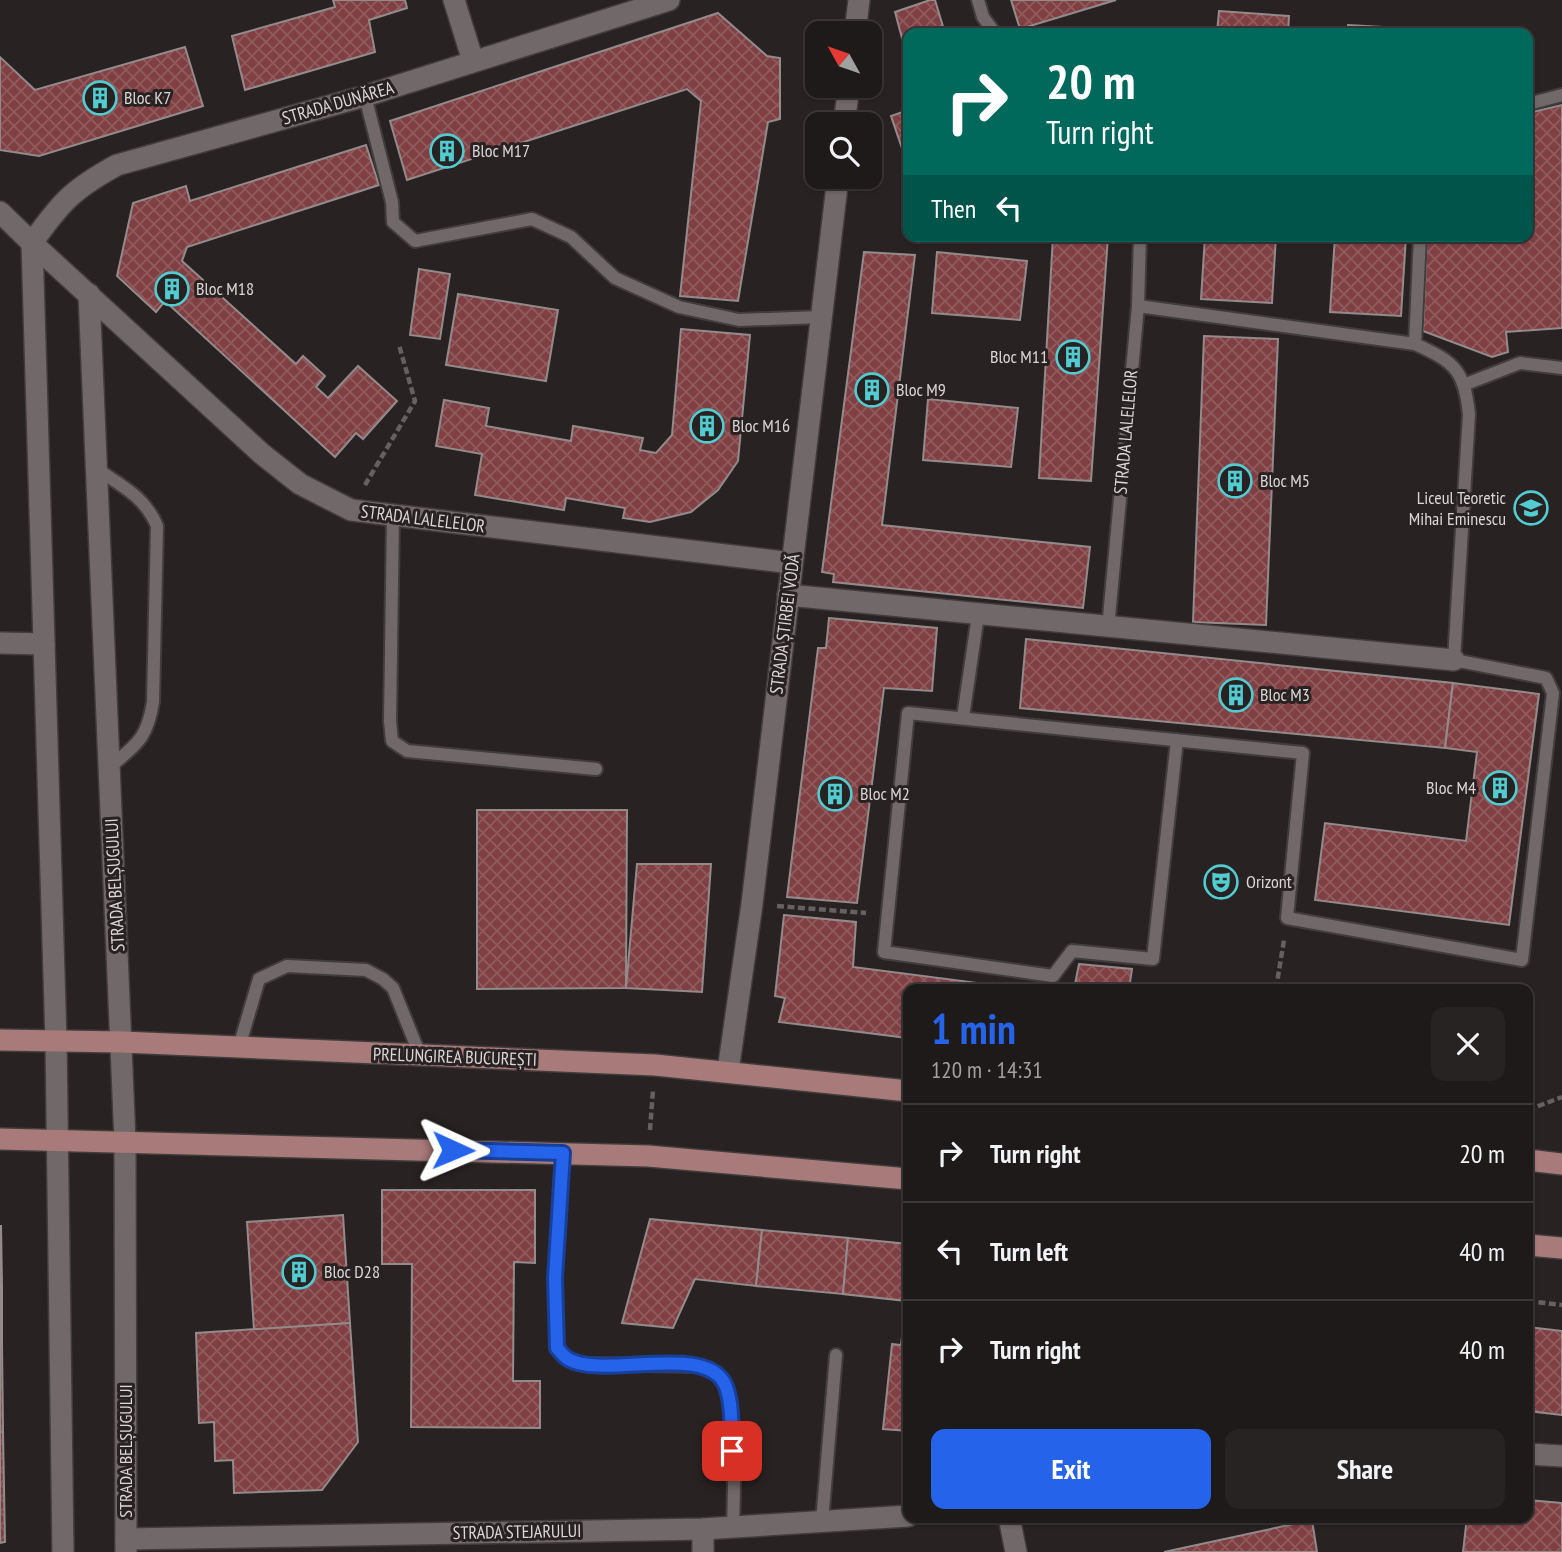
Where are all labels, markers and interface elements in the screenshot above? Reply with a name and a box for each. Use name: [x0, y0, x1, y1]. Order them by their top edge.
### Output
north arrow: [805, 21, 882, 98]
map controls: [805, 21, 882, 189]
text: 20 m: [1046, 49, 1135, 113]
icon: right: [931, 56, 1022, 147]
street label: STRADA DUNĂREA: [279, 75, 397, 129]
building icon: Bloc K7: [81, 79, 119, 117]
place label: Bloc K7: [124, 86, 171, 109]
text: Turn right: [1046, 111, 1154, 153]
button: search: [805, 112, 882, 189]
building icon: Bloc M17: [428, 132, 466, 170]
place label: Bloc M17: [472, 139, 530, 162]
icon: left: [990, 189, 1028, 227]
text: Then: [931, 192, 976, 225]
building icon: Bloc M18: [153, 270, 191, 308]
place label: Bloc M18: [196, 277, 254, 300]
building icon: Bloc M11: [1054, 338, 1092, 376]
place label: Bloc M11: [990, 345, 1048, 368]
street label: STRADA LALELELOR: [1109, 368, 1142, 495]
building icon: Bloc M9: [853, 371, 891, 409]
place label: Bloc M9: [896, 378, 946, 401]
building icon: Bloc M16: [688, 407, 726, 445]
place label: Bloc M16: [732, 414, 790, 437]
building icon: Bloc M5: [1216, 462, 1254, 500]
place label: Bloc M5: [1260, 469, 1310, 492]
place label: Liceul Teoretic Mihai Eminescu: [1409, 486, 1507, 530]
school or university icon: Liceul Teoretic Mihai Eminescu: [1512, 489, 1550, 527]
street label: STRADA LALELELOR: [360, 499, 487, 538]
street label: STRADA ȘTIRBEI VODĂ: [764, 552, 805, 695]
building icon: Bloc M3: [1217, 676, 1255, 714]
place label: Bloc M3: [1260, 683, 1310, 706]
building icon: Bloc M4: [1481, 769, 1519, 807]
building icon: Bloc M2: [816, 775, 854, 813]
place label: Bloc M4: [1426, 776, 1476, 799]
place label: Bloc M2: [860, 782, 910, 805]
street label: STRADA BELȘUGULUI: [100, 818, 129, 952]
theatre icon: Orizont: [1202, 863, 1240, 901]
place label: Orizont: [1246, 870, 1292, 893]
text: 1 min: [931, 1001, 1016, 1056]
button: close: [1431, 1007, 1505, 1081]
street label: PRELUNGIREA BUCUREȘTI: [373, 1042, 537, 1071]
text: 120 m · 14:31: [931, 1055, 1043, 1084]
position arrow: [416, 1113, 490, 1187]
icon: right: [931, 1134, 969, 1172]
text: Turn right: [990, 1137, 1081, 1170]
text: 20 m: [1459, 1137, 1505, 1170]
icon: left: [931, 1232, 969, 1270]
text: Turn left: [990, 1235, 1068, 1268]
text: 40 m: [1459, 1235, 1505, 1268]
building icon: Bloc D28: [280, 1253, 318, 1291]
place label: Bloc D28: [324, 1260, 380, 1283]
icon: right: [931, 1330, 969, 1368]
text: Turn right: [990, 1333, 1081, 1366]
text: 40 m: [1459, 1333, 1505, 1366]
street label: STRADA BELȘUGULUI: [114, 1384, 137, 1518]
pin: [702, 1421, 762, 1481]
button: Exit: [931, 1429, 1211, 1509]
button: Share: [1225, 1429, 1505, 1509]
icon: arrive: [713, 1432, 751, 1470]
street label: STRADA STEJARULUI: [452, 1519, 582, 1544]

